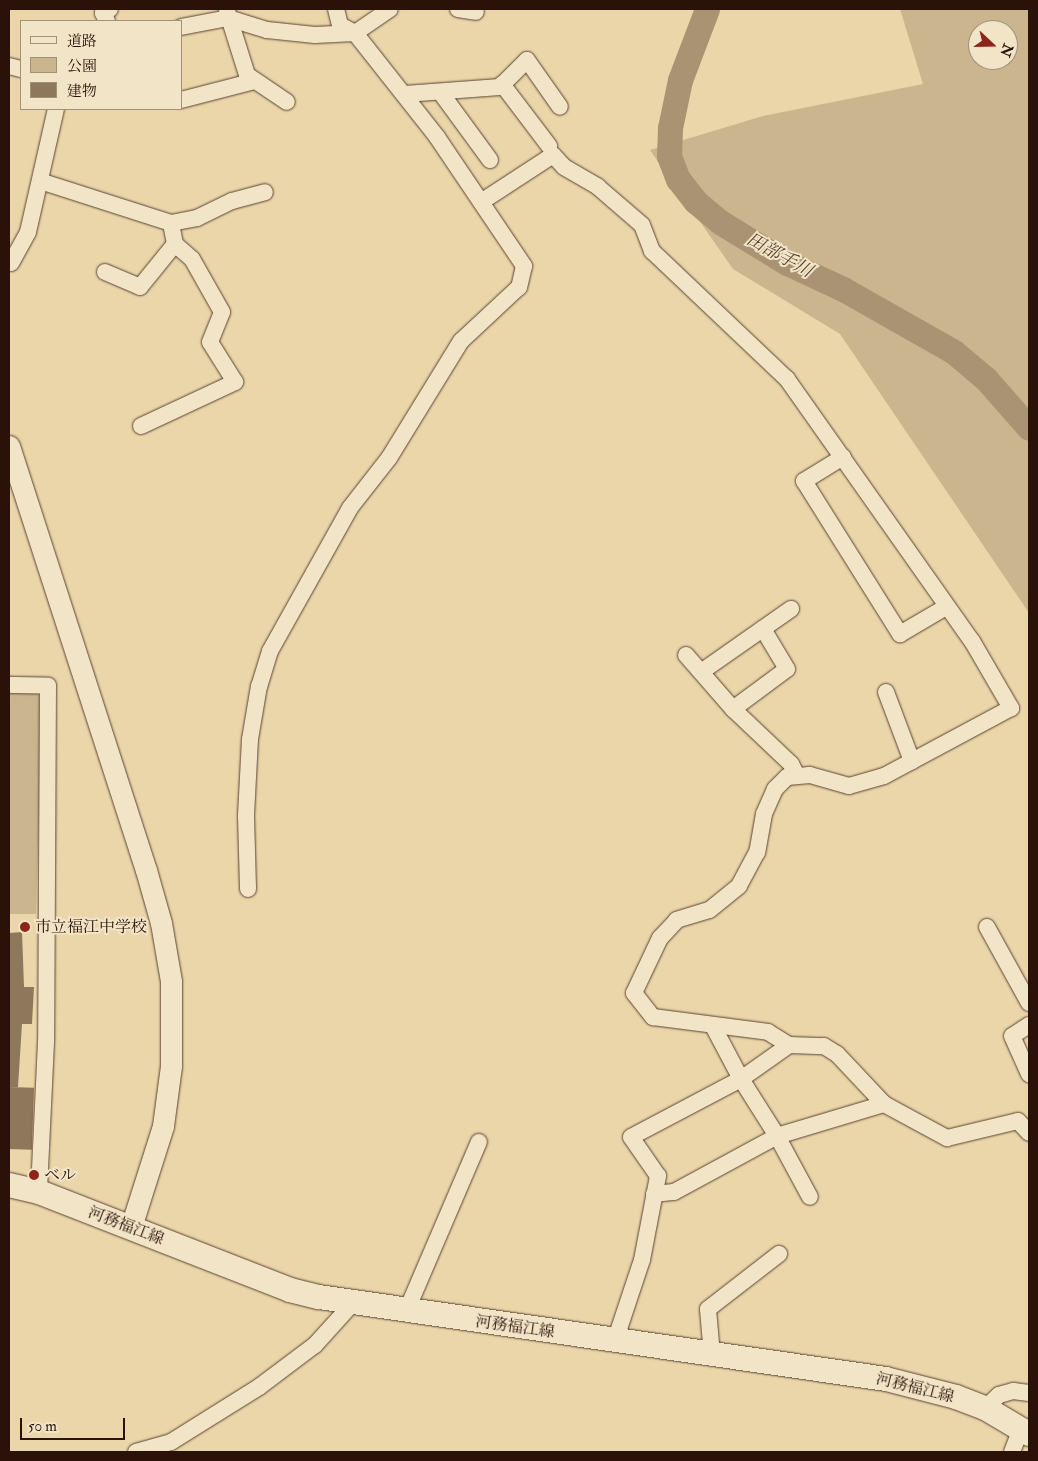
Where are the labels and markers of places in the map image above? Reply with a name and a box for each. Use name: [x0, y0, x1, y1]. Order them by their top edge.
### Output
place label: 市立福江中学校: [35, 917, 147, 937]
marker: 市立福江中学校: [19, 921, 31, 933]
place label: ベル: [44, 1165, 76, 1185]
marker: ベル: [28, 1169, 40, 1181]

